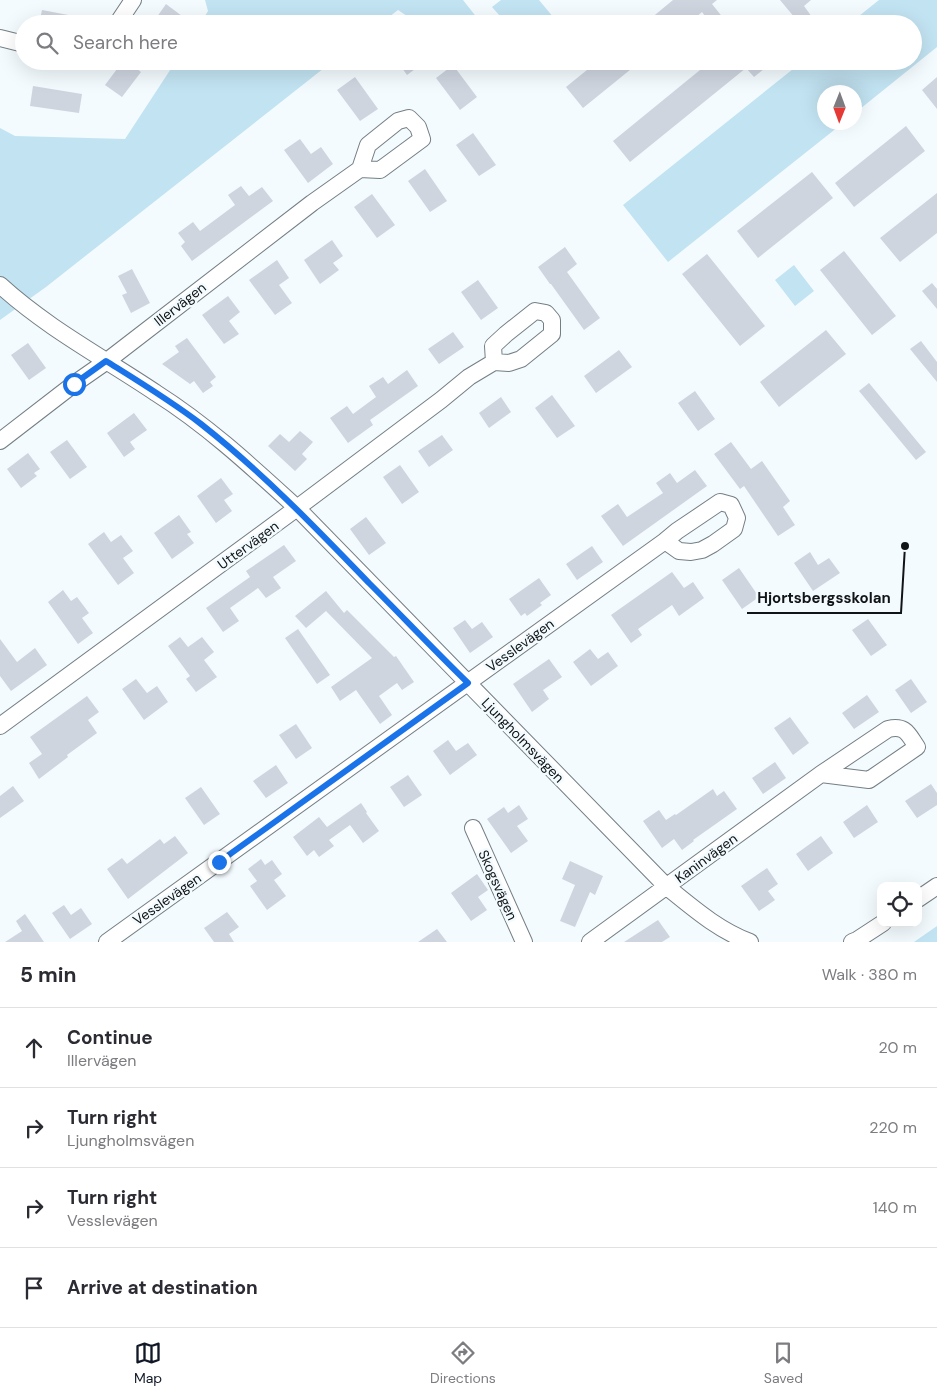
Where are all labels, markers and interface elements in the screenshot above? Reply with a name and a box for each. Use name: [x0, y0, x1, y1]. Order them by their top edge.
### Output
search box: [15, 15, 922, 70]
icon: search: [33, 29, 61, 57]
text: Search here: [73, 30, 178, 55]
north arrow: [817, 85, 862, 130]
street label: Illervägen: [150, 278, 210, 330]
route start: [63, 373, 86, 396]
street label: Uttervägen: [214, 517, 282, 573]
callout: Hjortsbergsskolan: [747, 583, 901, 613]
text: Hjortsbergsskolan: [757, 588, 891, 608]
street label: Vesslevägen: [483, 614, 557, 676]
street label: Ljungholmsvägen: [478, 694, 568, 786]
street label: Kaninvägen: [671, 829, 741, 887]
street label: Skogsvägen: [474, 847, 522, 923]
route end: [208, 851, 231, 874]
street label: Vesslevägen: [129, 869, 205, 929]
map controls: [877, 882, 922, 927]
button: locate: [877, 882, 922, 927]
text: 5 min: [20, 961, 76, 989]
text: Walk · 380 m: [822, 964, 917, 985]
text: Continue: [67, 1025, 153, 1050]
icon: ahead: [20, 1034, 48, 1062]
text: 20 m: [878, 1037, 917, 1058]
text: Illervägen: [67, 1050, 137, 1071]
text: Turn right: [67, 1105, 157, 1130]
icon: right: [20, 1114, 48, 1142]
text: 220 m: [869, 1117, 917, 1138]
text: Ljungholmsvägen: [67, 1130, 194, 1151]
text: Turn right: [67, 1185, 157, 1210]
icon: right: [20, 1194, 48, 1222]
text: 140 m: [873, 1197, 917, 1218]
text: Vesslevägen: [67, 1210, 158, 1231]
icon: arrive: [20, 1274, 48, 1302]
text: Arrive at destination: [67, 1275, 258, 1300]
tab: Map: [134, 1339, 162, 1387]
tab: Directions: [430, 1339, 496, 1387]
tab: Saved: [764, 1339, 803, 1387]

